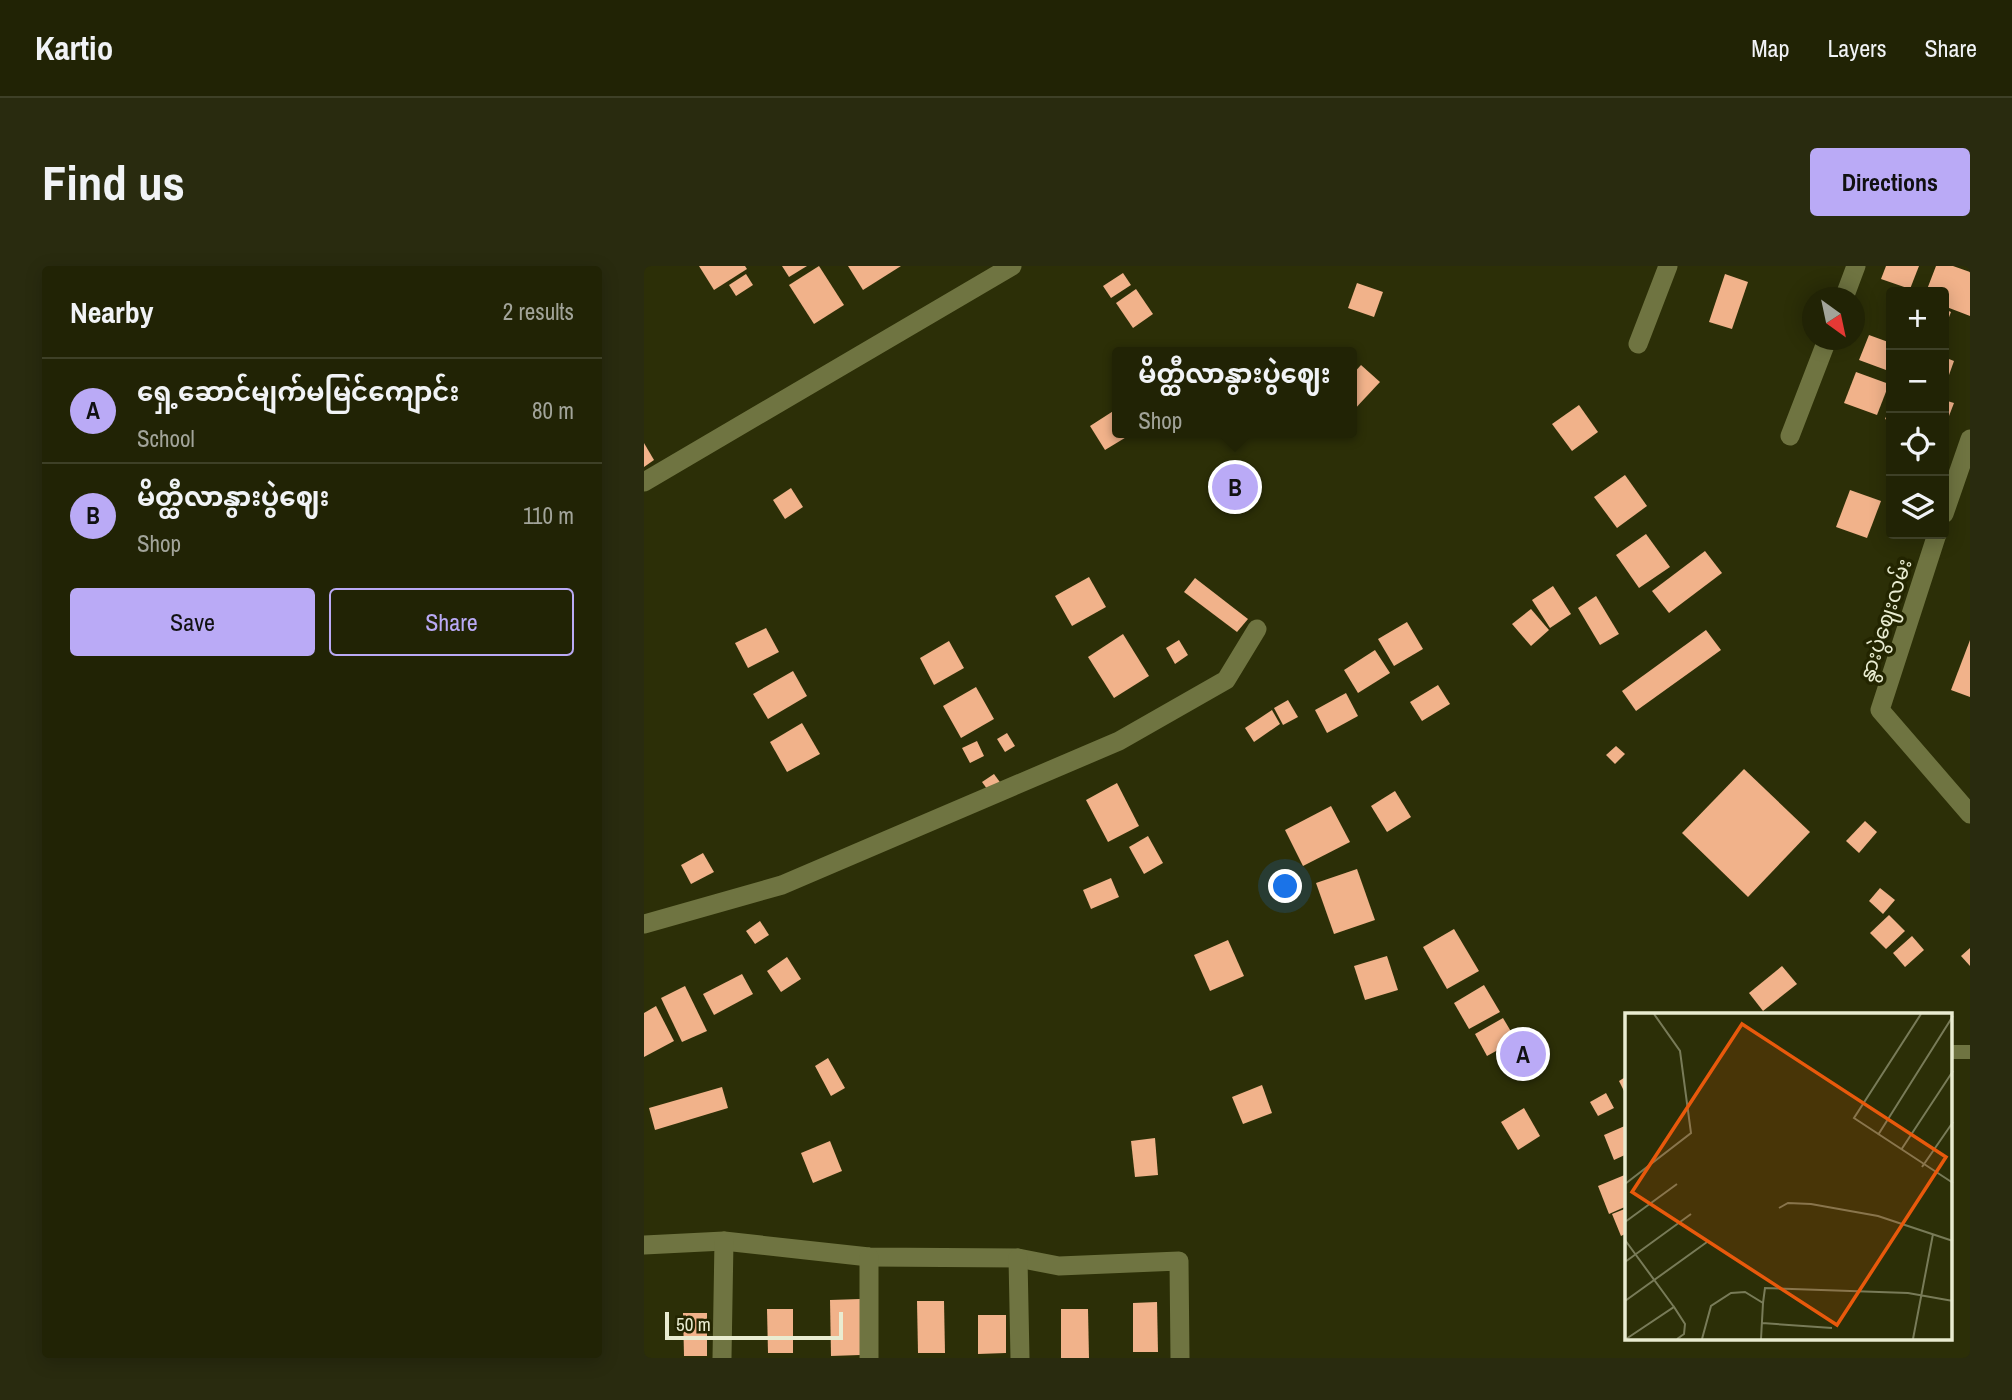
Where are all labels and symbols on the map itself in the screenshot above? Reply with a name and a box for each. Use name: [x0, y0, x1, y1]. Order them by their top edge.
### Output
north arrow: [1802, 287, 1865, 350]
pin: B: [1212, 461, 1258, 513]
street label: နွားပွဲဈေးလမ်း: [1851, 554, 1921, 686]
your location: [1268, 869, 1302, 903]
inset map: [1625, 1013, 1952, 1340]
pin: A: [1500, 1028, 1546, 1080]
scale bar: [665, 1309, 844, 1341]

